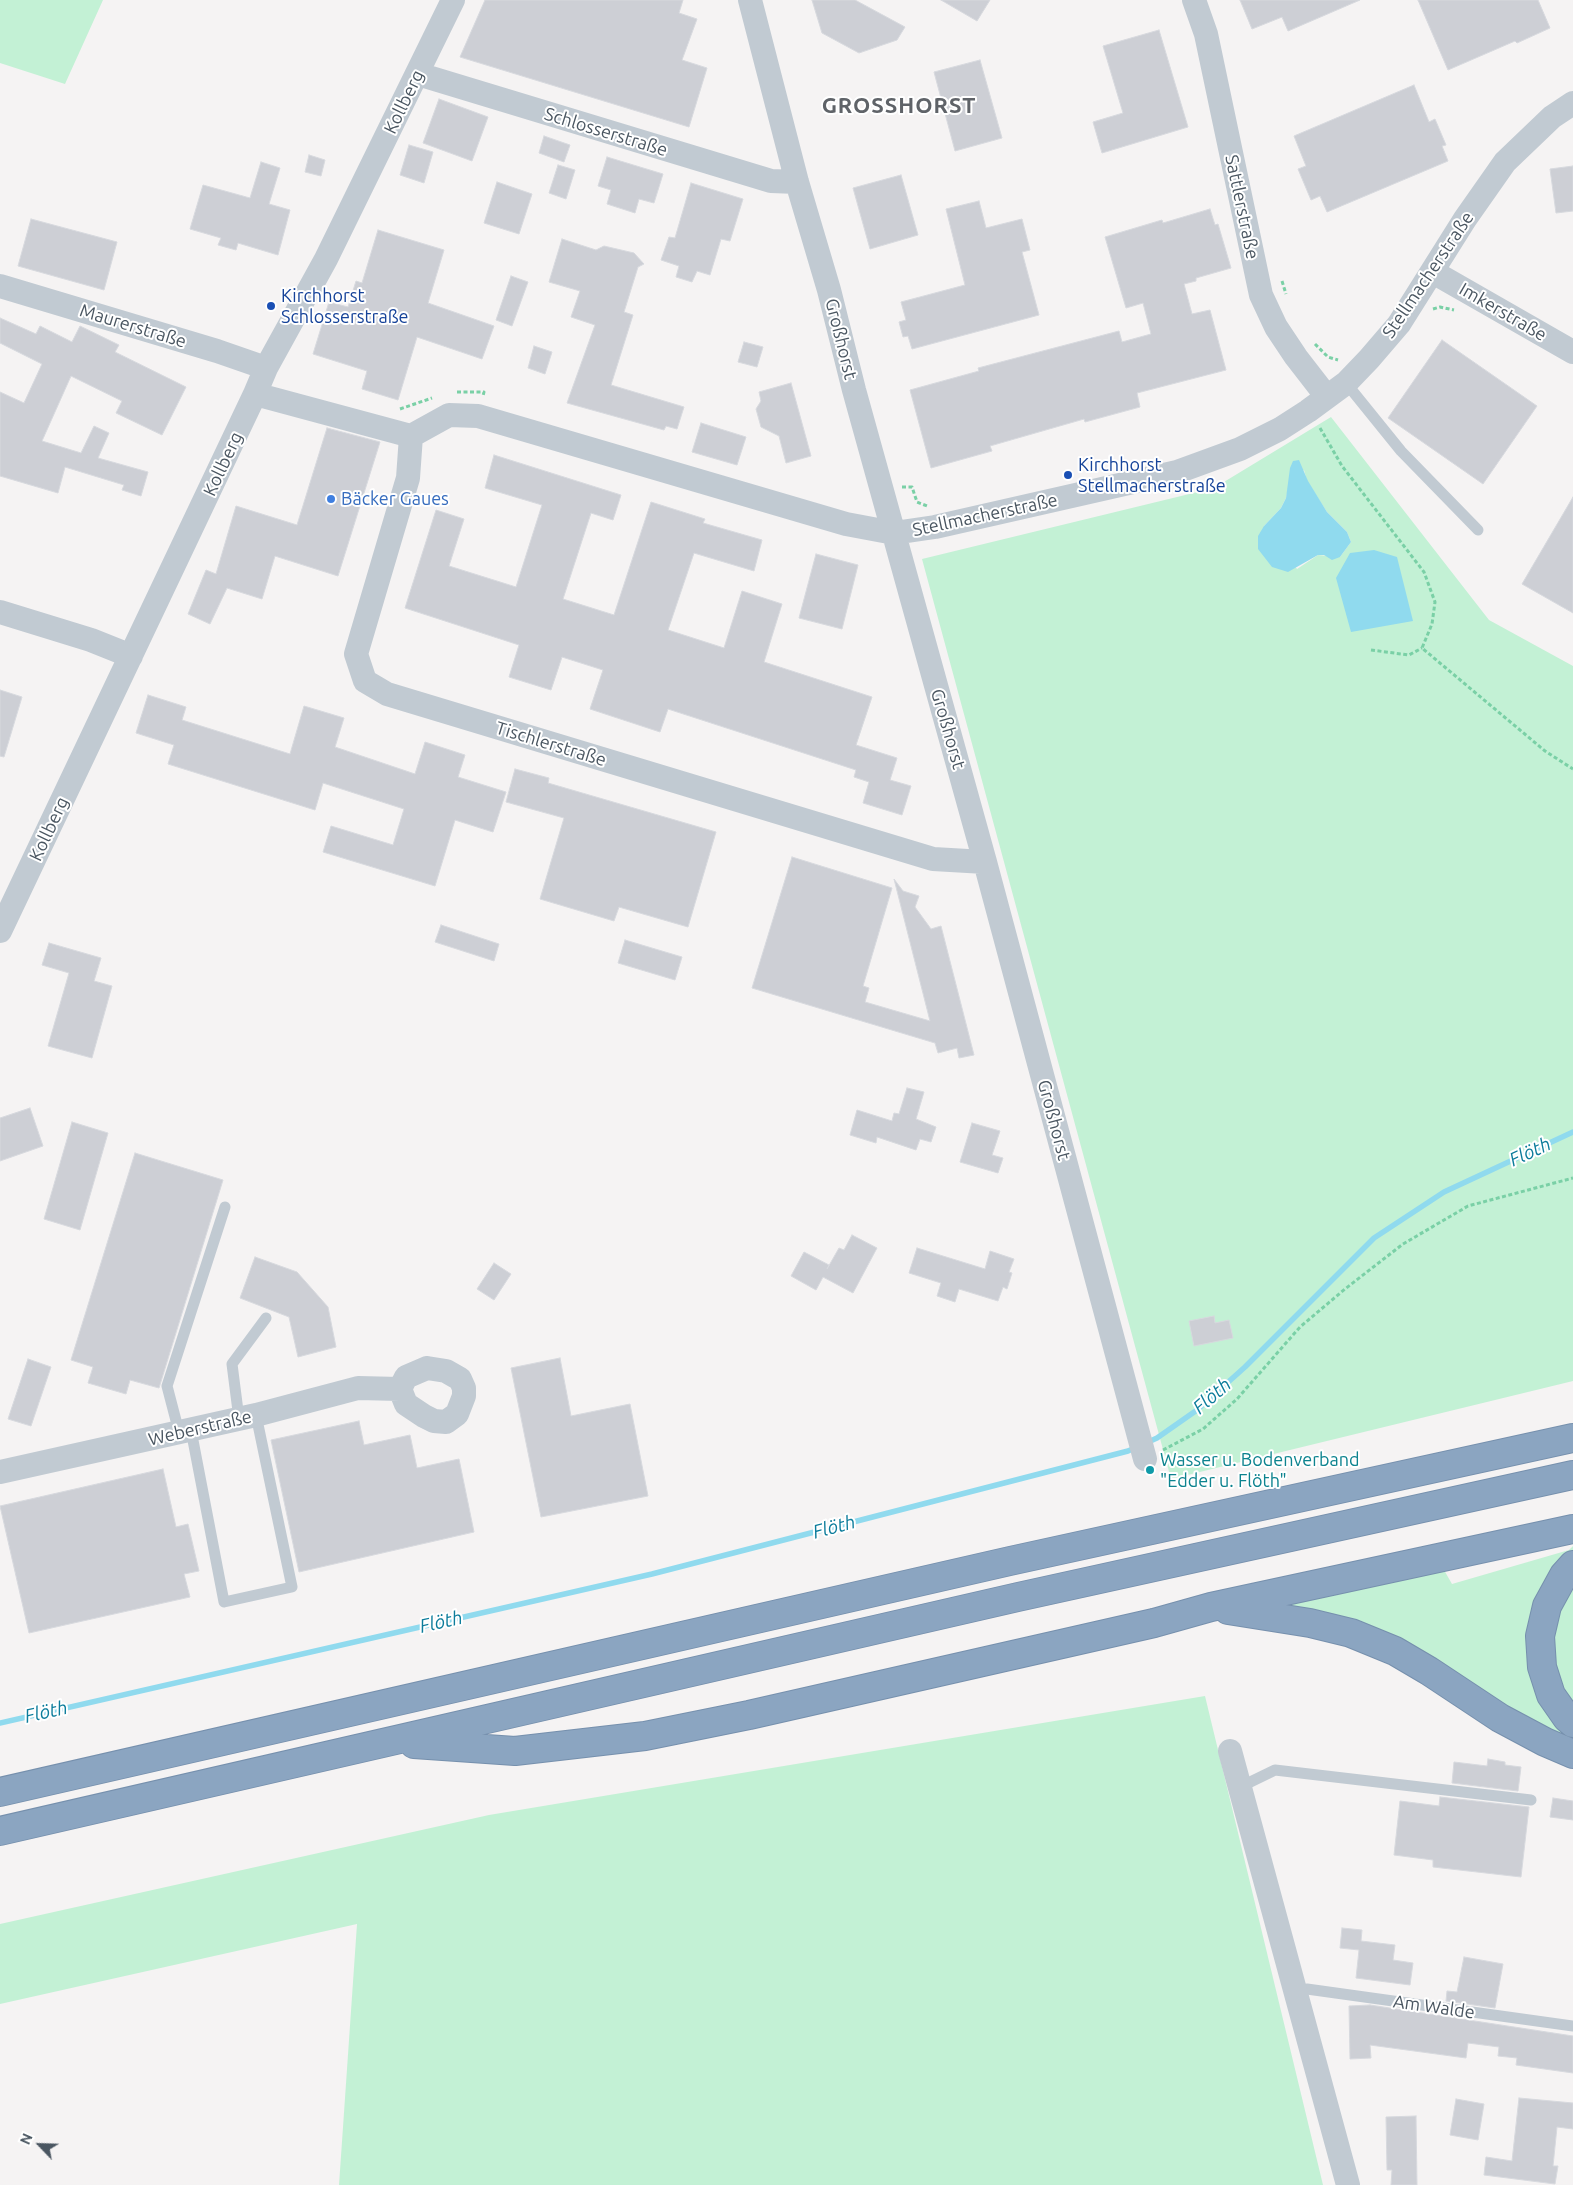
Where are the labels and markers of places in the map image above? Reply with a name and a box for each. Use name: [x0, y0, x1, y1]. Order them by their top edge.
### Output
place label: Kirchhorst Schlosserstraße: [281, 285, 408, 328]
marker: Kirchhorst Schlosserstraße: [265, 300, 277, 312]
place label: Kirchhorst Stellmacherstraße: [1078, 454, 1226, 496]
marker: Kirchhorst Stellmacherstraße: [1062, 469, 1074, 481]
place label: Bäcker Gaues: [341, 488, 449, 510]
marker: Bäcker Gaues: [325, 493, 337, 505]
place label: Wasser u. Bodenverband "Edder u. Flöth": [1160, 1449, 1360, 1492]
marker: Wasser u. Bodenverband "Edder u. Flöth": [1144, 1464, 1156, 1476]

